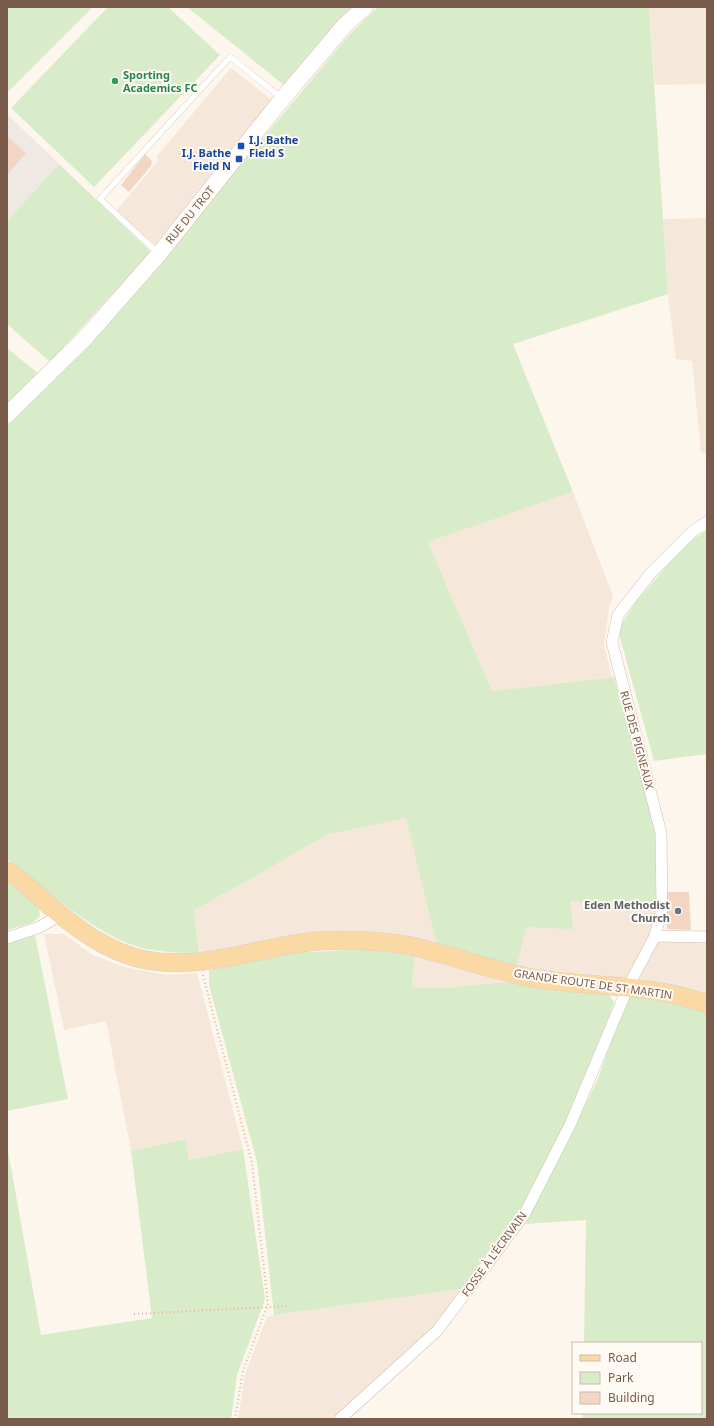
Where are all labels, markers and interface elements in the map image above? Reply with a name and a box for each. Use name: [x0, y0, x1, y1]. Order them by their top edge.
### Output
place label: Sporting Academics FC: [123, 67, 198, 95]
marker: Sporting Academics FC: [110, 76, 120, 86]
place label: I.J. Bathe Field S: [249, 132, 299, 160]
marker: I.J. Bathe Field S: [236, 141, 246, 151]
place label: I.J. Bathe Field N: [182, 145, 231, 173]
marker: I.J. Bathe Field N: [234, 154, 244, 164]
street label: RUE DU TROT: [162, 183, 218, 247]
street label: RUE DES PIGNEAUX: [617, 689, 658, 791]
place label: Eden Methodist Church: [584, 897, 670, 925]
marker: Eden Methodist Church: [673, 906, 683, 916]
street label: GRANDE ROUTE DE ST MARTIN: [513, 965, 673, 1002]
street label: FOSSE À L'ÉCRIVAIN: [458, 1208, 530, 1299]
legend: [572, 1342, 702, 1414]
text: Road: [608, 1349, 637, 1366]
text: Park: [608, 1369, 634, 1386]
text: Building: [608, 1389, 655, 1406]

